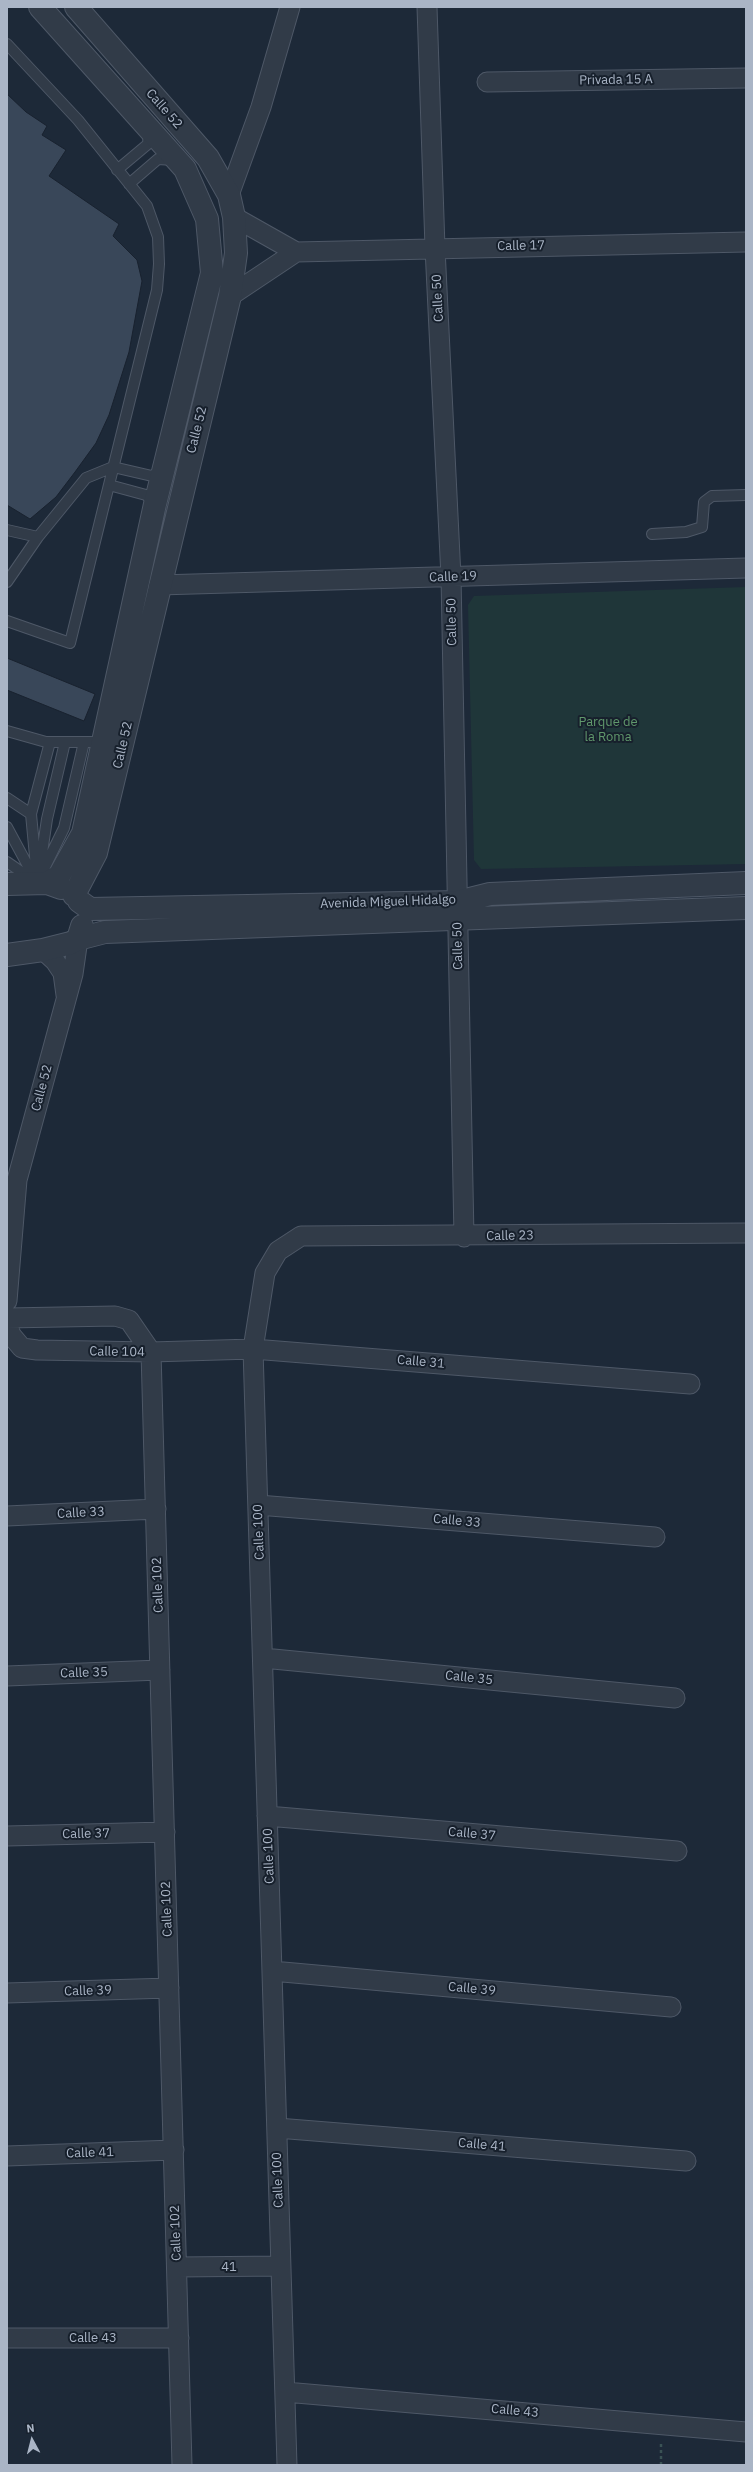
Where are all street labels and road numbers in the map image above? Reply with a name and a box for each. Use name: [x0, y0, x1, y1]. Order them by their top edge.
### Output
street label: Privada 15 A: [579, 72, 653, 88]
street label: Calle 52: [142, 86, 186, 132]
street label: Calle 17: [497, 238, 545, 254]
street label: Calle 50: [429, 274, 447, 322]
street label: Calle 52: [184, 405, 210, 455]
street label: Calle 19: [429, 568, 477, 586]
street label: Calle 50: [444, 598, 460, 646]
street label: Calle 52: [110, 720, 136, 770]
street label: Avenida Miguel Hidalgo: [320, 892, 456, 912]
street label: Calle 50: [450, 922, 466, 970]
street label: Calle 52: [28, 1063, 56, 1113]
street label: Calle 23: [486, 1228, 534, 1244]
street label: Calle 104: [89, 1344, 145, 1360]
street label: Calle 31: [396, 1352, 446, 1372]
street label: Calle 33: [57, 1504, 105, 1522]
street label: Calle 100: [250, 1504, 268, 1560]
street label: Calle 33: [432, 1511, 482, 1531]
street label: Calle 102: [149, 1557, 167, 1613]
street label: Calle 35: [60, 1664, 108, 1682]
street label: Calle 35: [444, 1668, 494, 1688]
street label: Calle 37: [447, 1824, 497, 1844]
street label: Calle 37: [62, 1826, 110, 1842]
street label: Calle 100: [260, 1828, 278, 1884]
street label: Calle 102: [158, 1881, 176, 1937]
street label: Calle 39: [447, 1979, 497, 1999]
street label: Calle 39: [64, 1982, 112, 2000]
street label: Calle 41: [457, 2135, 507, 2155]
street label: Calle 41: [66, 2144, 114, 2162]
street label: Calle 100: [269, 2152, 287, 2208]
street label: Calle 102: [167, 2205, 185, 2261]
street label: 41: [221, 2259, 237, 2275]
street label: Calle 43: [69, 2330, 117, 2346]
street label: Calle 43: [490, 2401, 540, 2421]

